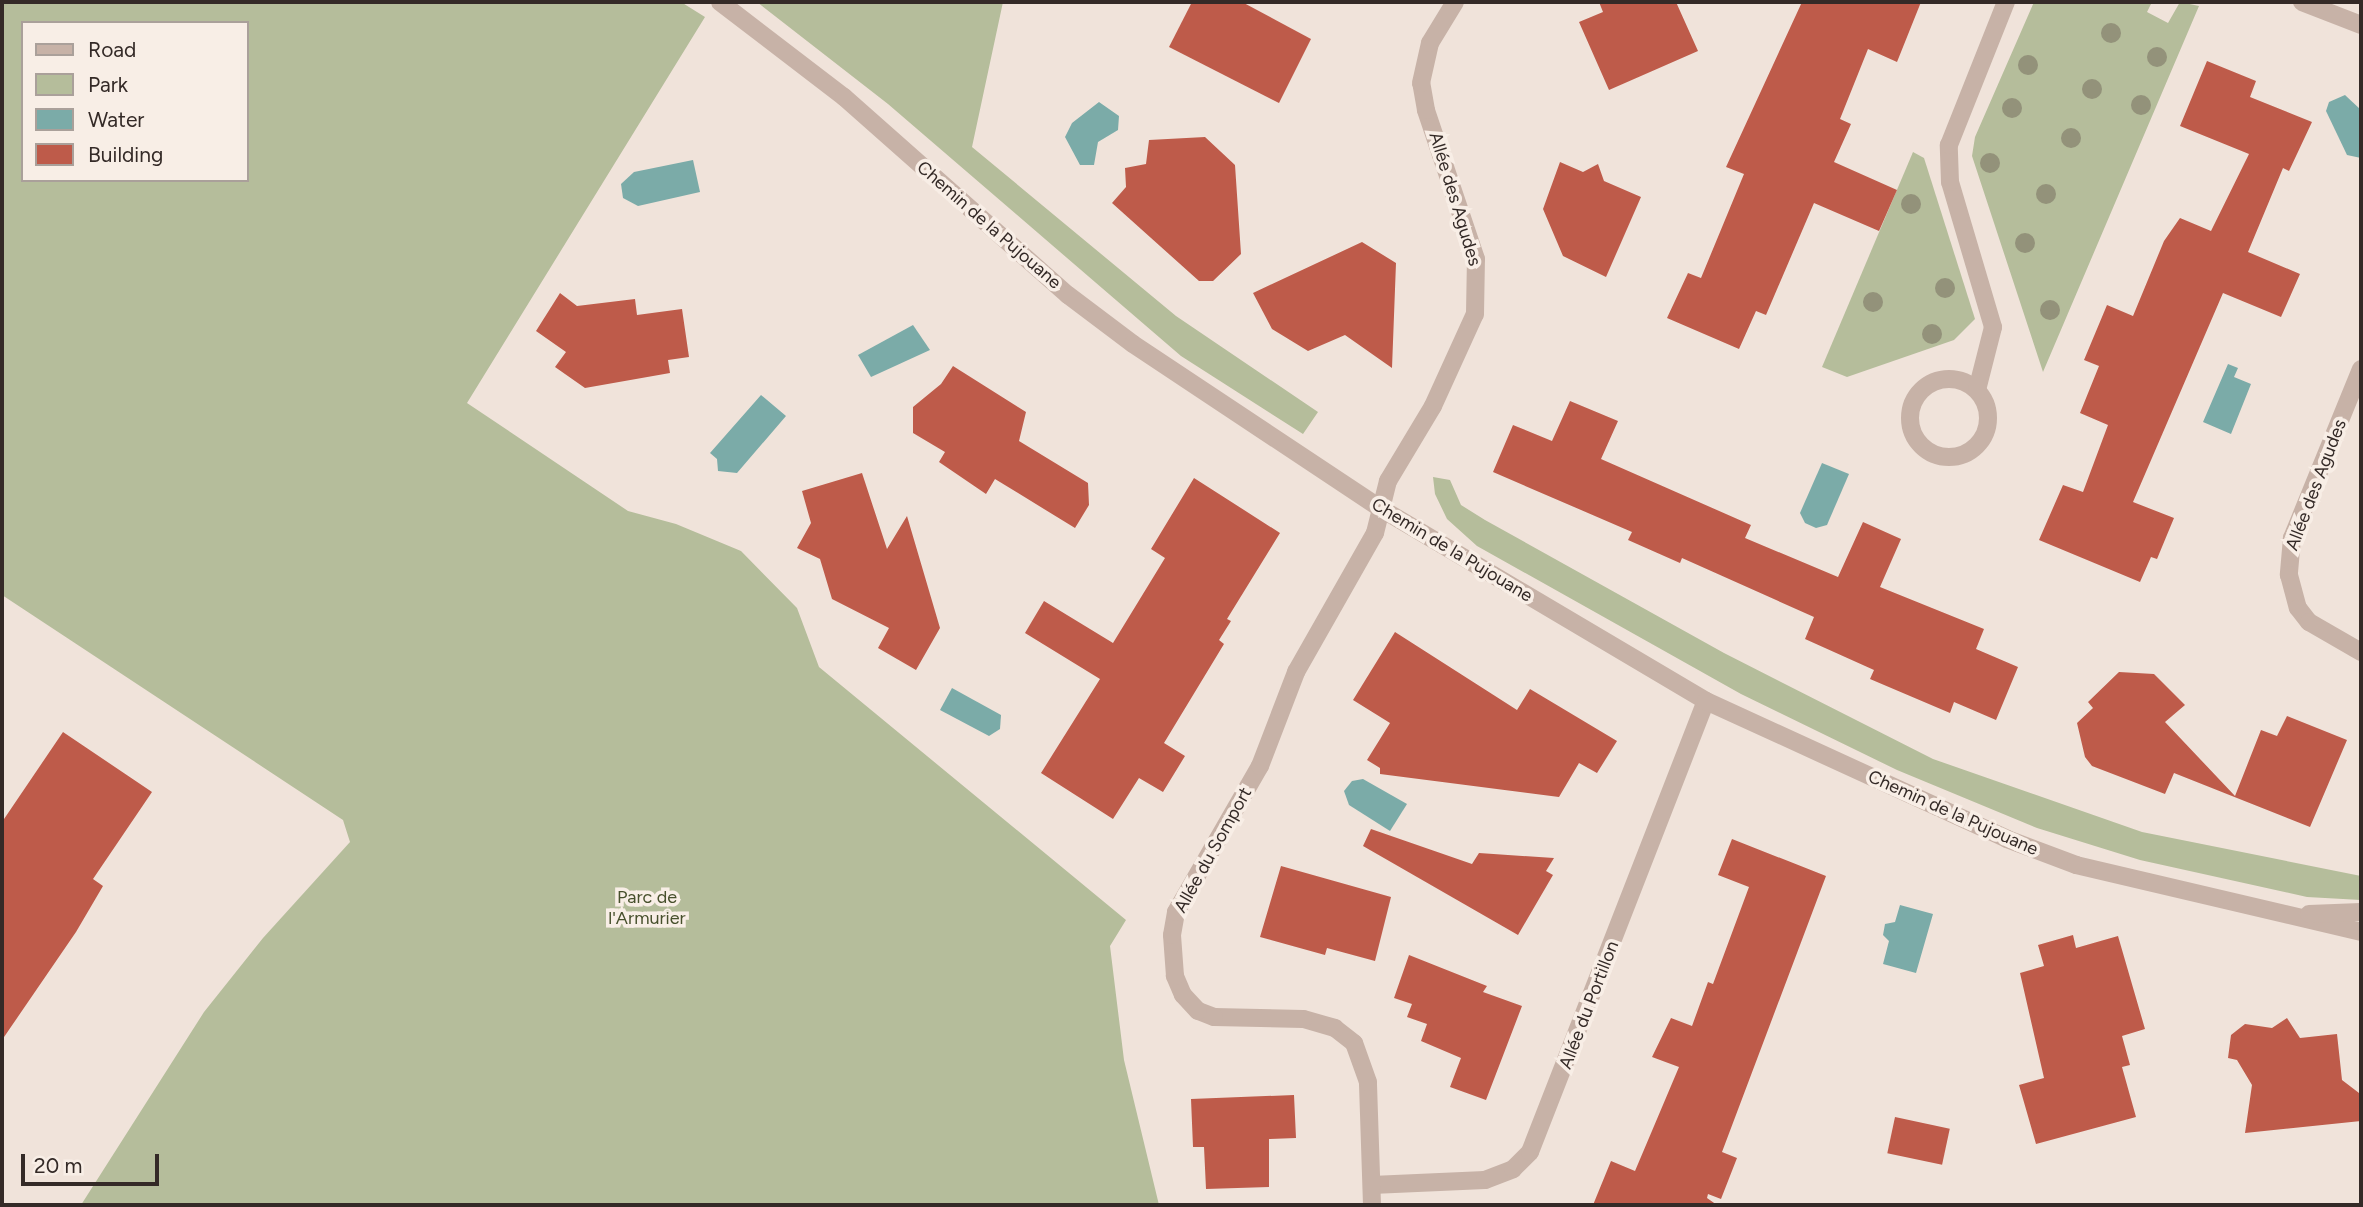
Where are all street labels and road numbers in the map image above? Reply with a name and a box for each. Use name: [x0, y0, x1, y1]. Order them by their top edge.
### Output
street label: Allée des Agudes: [1424, 129, 1486, 269]
street label: Chemin de la Pujouane: [912, 156, 1066, 294]
street label: Allée des Agudes: [2281, 416, 2351, 554]
street label: Chemin de la Pujouane: [1368, 493, 1536, 607]
street label: Chemin de la Pujouane: [1865, 766, 2041, 860]
street label: Allée du Somport: [1170, 784, 1256, 916]
street label: Allée du Portillon: [1555, 938, 1623, 1072]

